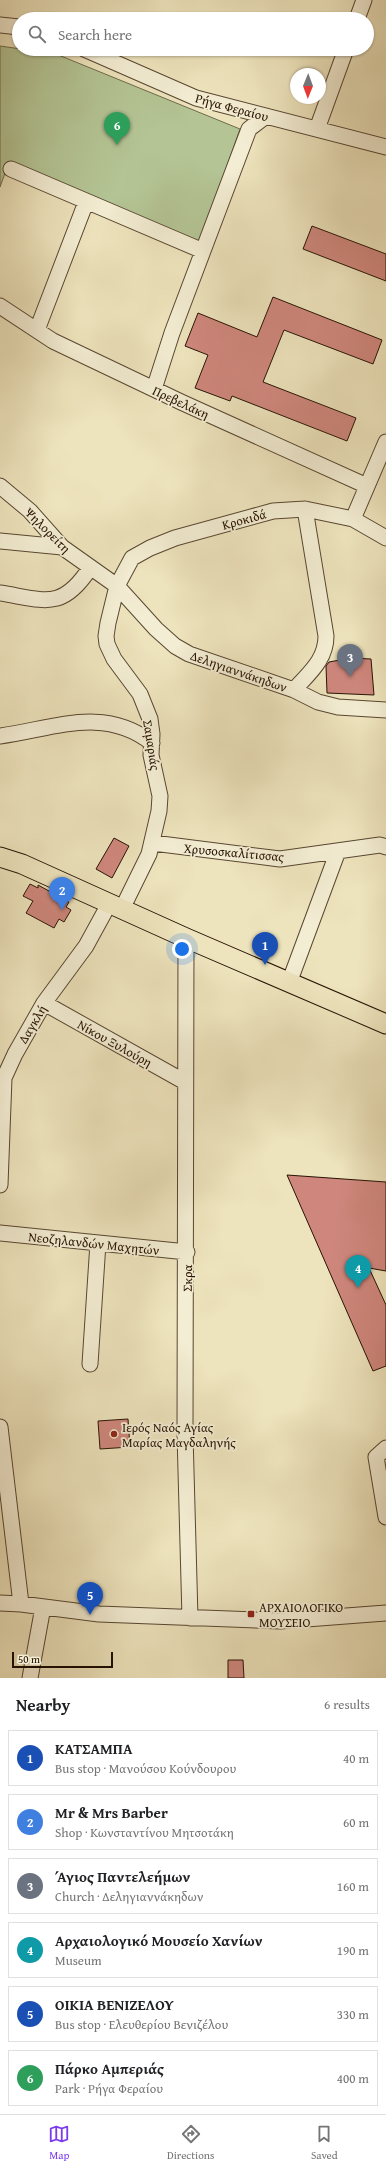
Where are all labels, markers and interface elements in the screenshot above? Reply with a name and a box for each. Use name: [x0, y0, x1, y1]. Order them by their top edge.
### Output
search box: [12, 12, 374, 56]
icon: search: [26, 23, 48, 45]
text: Search here: [58, 24, 132, 45]
north arrow: [290, 68, 326, 104]
street label: Ρήγα Φεραίου: [193, 89, 271, 126]
pin: 6: [104, 112, 130, 145]
street label: Πρεβελάκη: [149, 381, 212, 424]
street label: Ψηλορείτη: [20, 502, 75, 558]
street label: Κροκιδά: [220, 504, 268, 534]
pin: 3: [337, 644, 363, 677]
street label: Δεληγιαννάκηδων: [188, 646, 290, 697]
street label: Σαμαριάς: [138, 719, 165, 772]
street label: Χρυσοσκαλίτισσας: [183, 839, 285, 866]
pin: 2: [49, 877, 75, 910]
pin: 1: [252, 932, 278, 965]
your location: [172, 939, 192, 959]
street label: Δαγκλή: [14, 1001, 51, 1047]
street label: Νίκου Ξυλούρη: [74, 1015, 156, 1072]
street label: Νεοζηλανδών Μαχητών: [28, 1227, 161, 1260]
pin: 4: [345, 1255, 371, 1288]
street label: Σκρα: [178, 1264, 197, 1292]
place label: Ιερός Ναός Αγίας Μαρίας Μαγδαληνής: [122, 1418, 236, 1452]
marker: Ιερός Ναός Αγίας Μαρίας Μαγδαληνής: [109, 1429, 119, 1439]
pin: 5: [77, 1582, 103, 1615]
place label: ΑΡΧΑΙΟΛΟΓΙΚΟ ΜΟΥΣΕΙΟ: [259, 1598, 343, 1632]
marker: ΑΡΧΑΙΟΛΟΓΙΚΟ ΜΟΥΣΕΙΟ: [246, 1609, 256, 1619]
scale bar: [12, 1650, 113, 1669]
text: 50 m: [18, 1651, 40, 1667]
text: Nearby: [16, 1692, 70, 1717]
text: 6 results: [324, 1695, 370, 1714]
text: ΚΑΤΣΑΜΠΑ: [55, 1738, 132, 1759]
text: 1: [27, 1749, 33, 1768]
text: 40 m: [343, 1749, 369, 1768]
text: Bus stop · Μανούσου Κούνδουρου: [55, 1759, 236, 1778]
text: Mr & Mrs Barber: [55, 1802, 168, 1823]
text: 2: [27, 1813, 33, 1832]
text: 60 m: [343, 1813, 369, 1832]
text: Shop · Κωνσταντίνου Μητσοτάκη: [55, 1823, 234, 1842]
text: Άγιος Παντελεήμων: [55, 1866, 191, 1887]
text: 3: [27, 1877, 33, 1896]
text: 160 m: [337, 1877, 369, 1896]
text: Church · Δεληγιαννάκηδων: [55, 1887, 203, 1906]
text: Αρχαιολογικό Μουσείο Χανίων: [55, 1930, 263, 1951]
text: 4: [27, 1941, 33, 1960]
text: 190 m: [337, 1941, 369, 1960]
text: Museum: [55, 1951, 102, 1970]
text: ΟΙΚΙΑ ΒΕΝΙΖΕΛΟΥ: [55, 1994, 174, 2015]
text: 5: [27, 2005, 33, 2024]
text: 330 m: [337, 2005, 369, 2024]
text: Bus stop · Ελευθερίου Βενιζέλου: [55, 2015, 228, 2034]
text: Πάρκο Αμπεριάς: [55, 2058, 164, 2079]
text: 6: [27, 2069, 33, 2088]
text: 400 m: [337, 2069, 369, 2088]
text: Park · Ρήγα Φεραίου: [55, 2079, 163, 2098]
tab: Map: [48, 2123, 70, 2163]
tab: Directions: [167, 2123, 214, 2163]
tab: Saved: [311, 2123, 338, 2163]

